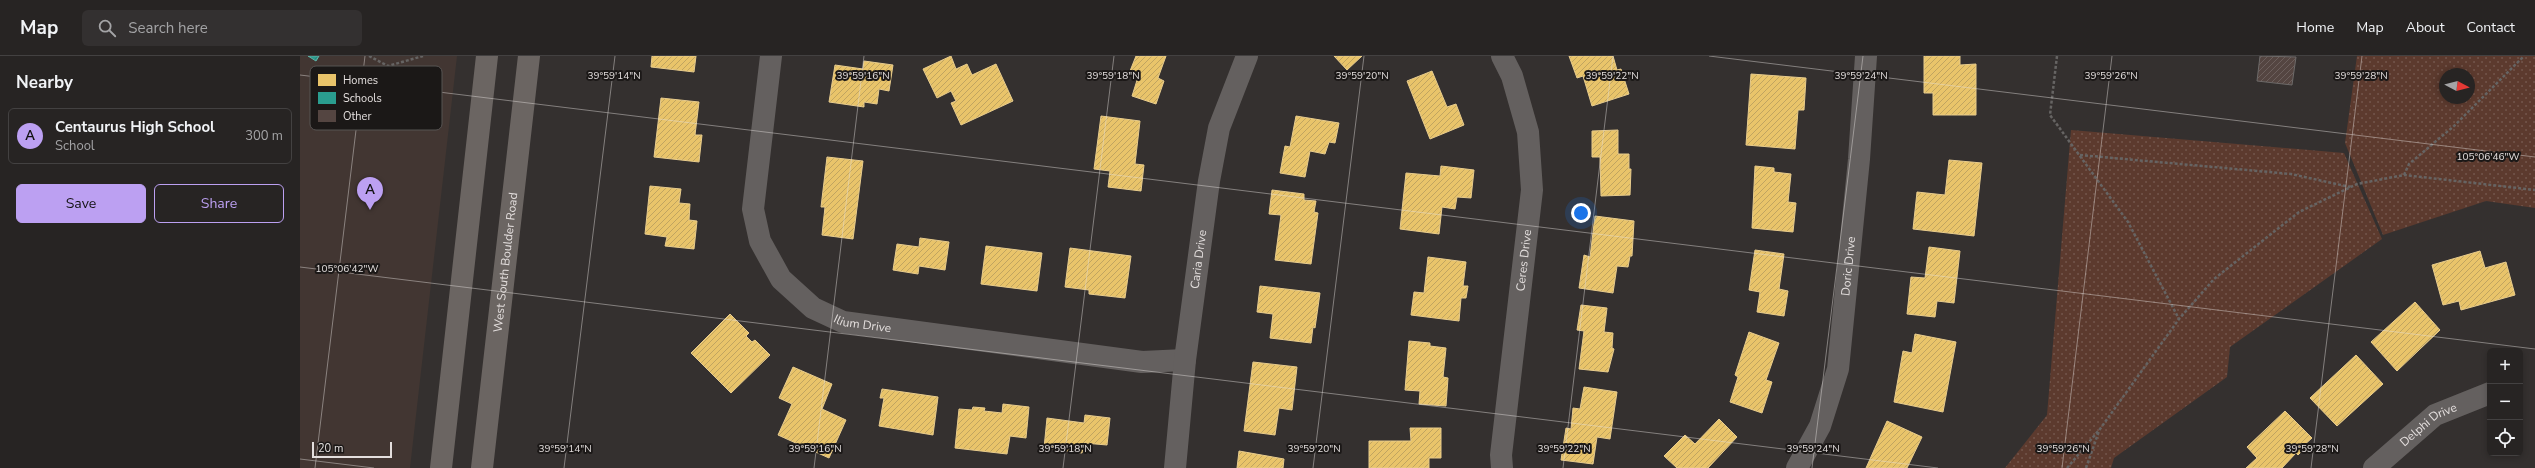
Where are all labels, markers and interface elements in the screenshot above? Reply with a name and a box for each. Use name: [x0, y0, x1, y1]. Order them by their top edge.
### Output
search box: [82, 10, 362, 46]
text: Map: [20, 15, 58, 41]
icon: search: [96, 17, 118, 39]
text: Search here: [128, 18, 208, 38]
text: Home: [2296, 18, 2334, 37]
text: Map: [2356, 18, 2384, 37]
text: About: [2406, 18, 2445, 37]
text: Contact: [2467, 18, 2515, 37]
legend: [310, 66, 442, 130]
north arrow: [2439, 68, 2475, 104]
text: 39°59'14"N: [587, 69, 641, 83]
text: 39°59'16"N: [836, 69, 890, 83]
text: 39°59'18"N: [1086, 69, 1140, 83]
text: 39°59'20"N: [1335, 69, 1389, 83]
text: 39°59'22"N: [1585, 69, 1639, 83]
text: 39°59'24"N: [1834, 69, 1888, 83]
text: 39°59'26"N: [2084, 69, 2138, 83]
text: 39°59'28"N: [2334, 69, 2388, 83]
text: Nearby: [16, 71, 73, 94]
text: Homes: [343, 73, 378, 88]
text: Schools: [343, 91, 382, 106]
text: Other: [343, 109, 371, 124]
text: Centaurus High School: [55, 117, 215, 137]
text: A: [25, 127, 35, 145]
text: 300 m: [245, 127, 283, 145]
text: School: [55, 137, 95, 155]
text: 105°06'46"W: [2457, 150, 2519, 164]
pin: A: [357, 177, 383, 210]
button: Save: [16, 184, 146, 223]
button: Share: [154, 184, 284, 223]
street label: West South Boulder Road: [490, 192, 521, 333]
your location: [1571, 203, 1591, 223]
street label: Caria Drive: [1187, 229, 1210, 290]
street label: Ceres Drive: [1512, 229, 1535, 292]
street label: Doric Drive: [1837, 236, 1859, 297]
text: 105°06'42"W: [316, 262, 378, 276]
street label: Ilium Drive: [831, 311, 892, 336]
map controls: [2487, 348, 2523, 456]
button: +: [2487, 348, 2523, 384]
button: −: [2487, 384, 2523, 420]
street label: Delphi Drive: [2396, 399, 2459, 450]
button: locate: [2487, 420, 2523, 456]
scale bar: [312, 440, 392, 459]
text: 20 m: [318, 441, 343, 456]
text: 39°59'14"N: [538, 442, 592, 456]
text: 39°59'16"N: [788, 442, 842, 456]
text: 39°59'18"N: [1038, 442, 1092, 456]
text: 39°59'20"N: [1287, 442, 1341, 456]
text: 39°59'22"N: [1537, 442, 1591, 456]
text: 39°59'24"N: [1786, 442, 1840, 456]
text: 39°59'26"N: [2036, 442, 2090, 456]
text: 39°59'28"N: [2285, 442, 2339, 456]

